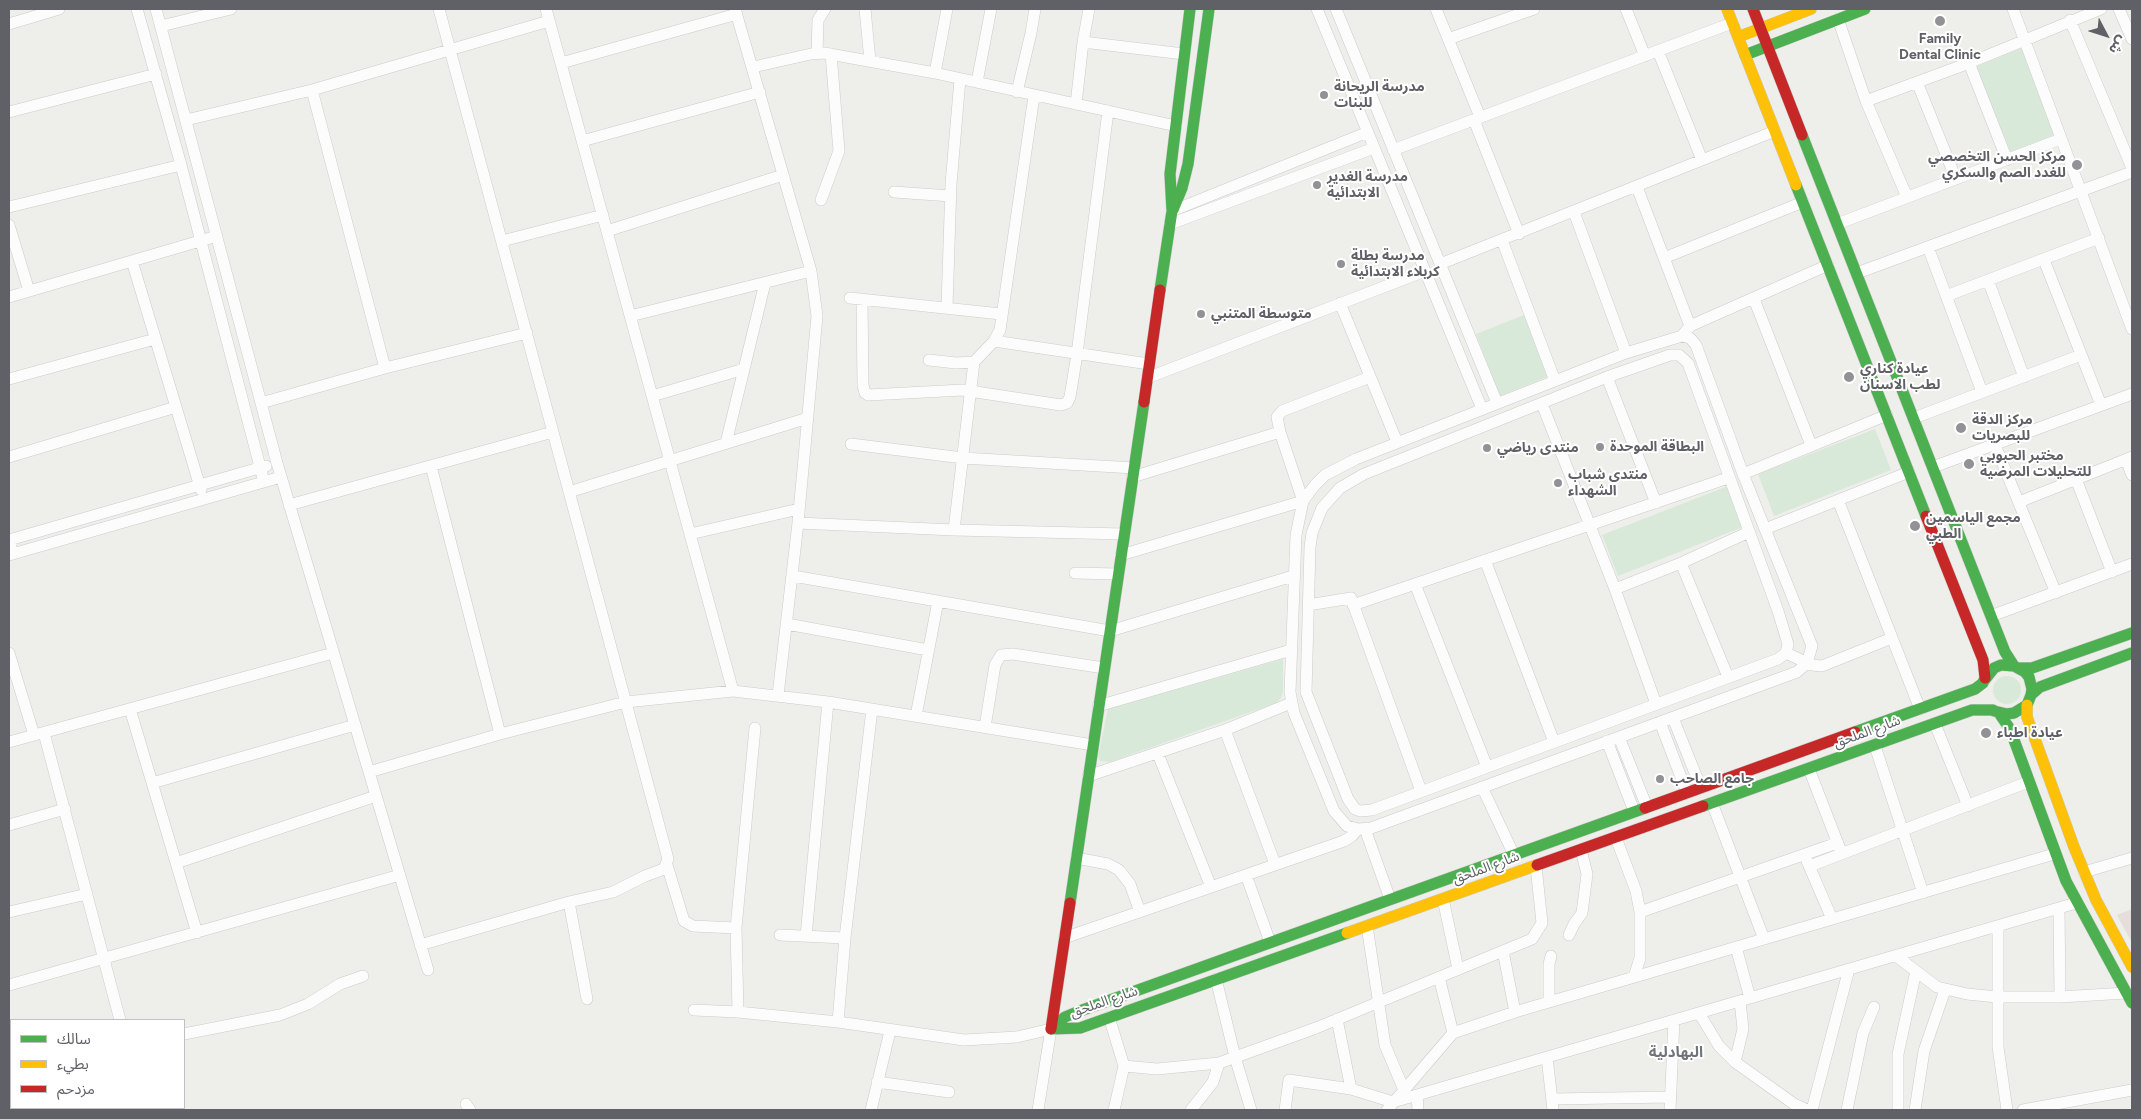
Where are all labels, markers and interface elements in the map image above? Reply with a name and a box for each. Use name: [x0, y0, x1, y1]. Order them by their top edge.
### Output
north arrow: [2081, 10, 2131, 60]
marker: Family Dental Clinic: [1933, 14, 1947, 28]
place label: Family Dental Clinic: [1899, 31, 1981, 64]
text: ش: [2105, 32, 2131, 58]
place label: مدرسة الريحانة للبنات: [1334, 79, 1425, 111]
marker: مدرسة الريحانة للبنات: [1318, 89, 1330, 101]
place label: مركز الحسن التخصصي للغدد الصم والسكري: [1928, 149, 2066, 182]
marker: مركز الحسن التخصصي للغدد الصم والسكري: [2070, 158, 2084, 172]
place label: مدرسة الغدير الابتدائية: [1327, 169, 1408, 202]
marker: مدرسة الغدير الابتدائية: [1311, 179, 1323, 191]
place label: مدرسة بطلة كربلاء الابتدائية: [1351, 248, 1440, 280]
marker: مدرسة بطلة كربلاء الابتدائية: [1335, 258, 1347, 270]
place label: متوسطة المتنبي: [1211, 306, 1312, 322]
marker: متوسطة المتنبي: [1195, 308, 1207, 320]
place label: عيادة كناري لطب الاسنان: [1860, 361, 1940, 394]
marker: عيادة كناري لطب الاسنان: [1842, 370, 1856, 384]
place label: مركز الدقة للبصريات: [1972, 412, 2033, 444]
marker: مركز الدقة للبصريات: [1954, 421, 1968, 435]
place label: البطاقة الموحدة: [1610, 439, 1704, 455]
place label: منتدى رياضي: [1497, 440, 1579, 456]
marker: البطاقة الموحدة: [1594, 441, 1606, 453]
marker: منتدى رياضي: [1481, 442, 1493, 454]
place label: مختبر الحبوبي للتحليلات المرضية: [1980, 448, 2091, 481]
marker: مختبر الحبوبي للتحليلات المرضية: [1962, 457, 1976, 471]
place label: منتدى شباب الشهداء: [1568, 467, 1648, 500]
marker: منتدى شباب الشهداء: [1552, 477, 1564, 489]
place label: مجمع الياسمين الطبي: [1926, 510, 2021, 542]
marker: مجمع الياسمين الطبي: [1908, 519, 1922, 533]
street label: شارع الملحق: [1831, 712, 1903, 752]
place label: عيادة اطباء: [1997, 725, 2063, 741]
marker: عيادة اطباء: [1979, 726, 1993, 740]
place label: جامع الصاحب: [1670, 771, 1754, 787]
marker: جامع الصاحب: [1654, 773, 1666, 785]
street label: شارع الملحق: [1450, 848, 1522, 888]
street label: شارع الملحق: [1068, 983, 1140, 1021]
legend: [10, 1019, 185, 1109]
text: سالك: [57, 1030, 91, 1048]
district label: البهادلية: [1649, 1044, 1703, 1062]
text: بطيء: [57, 1055, 89, 1073]
text: مزدحم: [57, 1080, 95, 1098]

